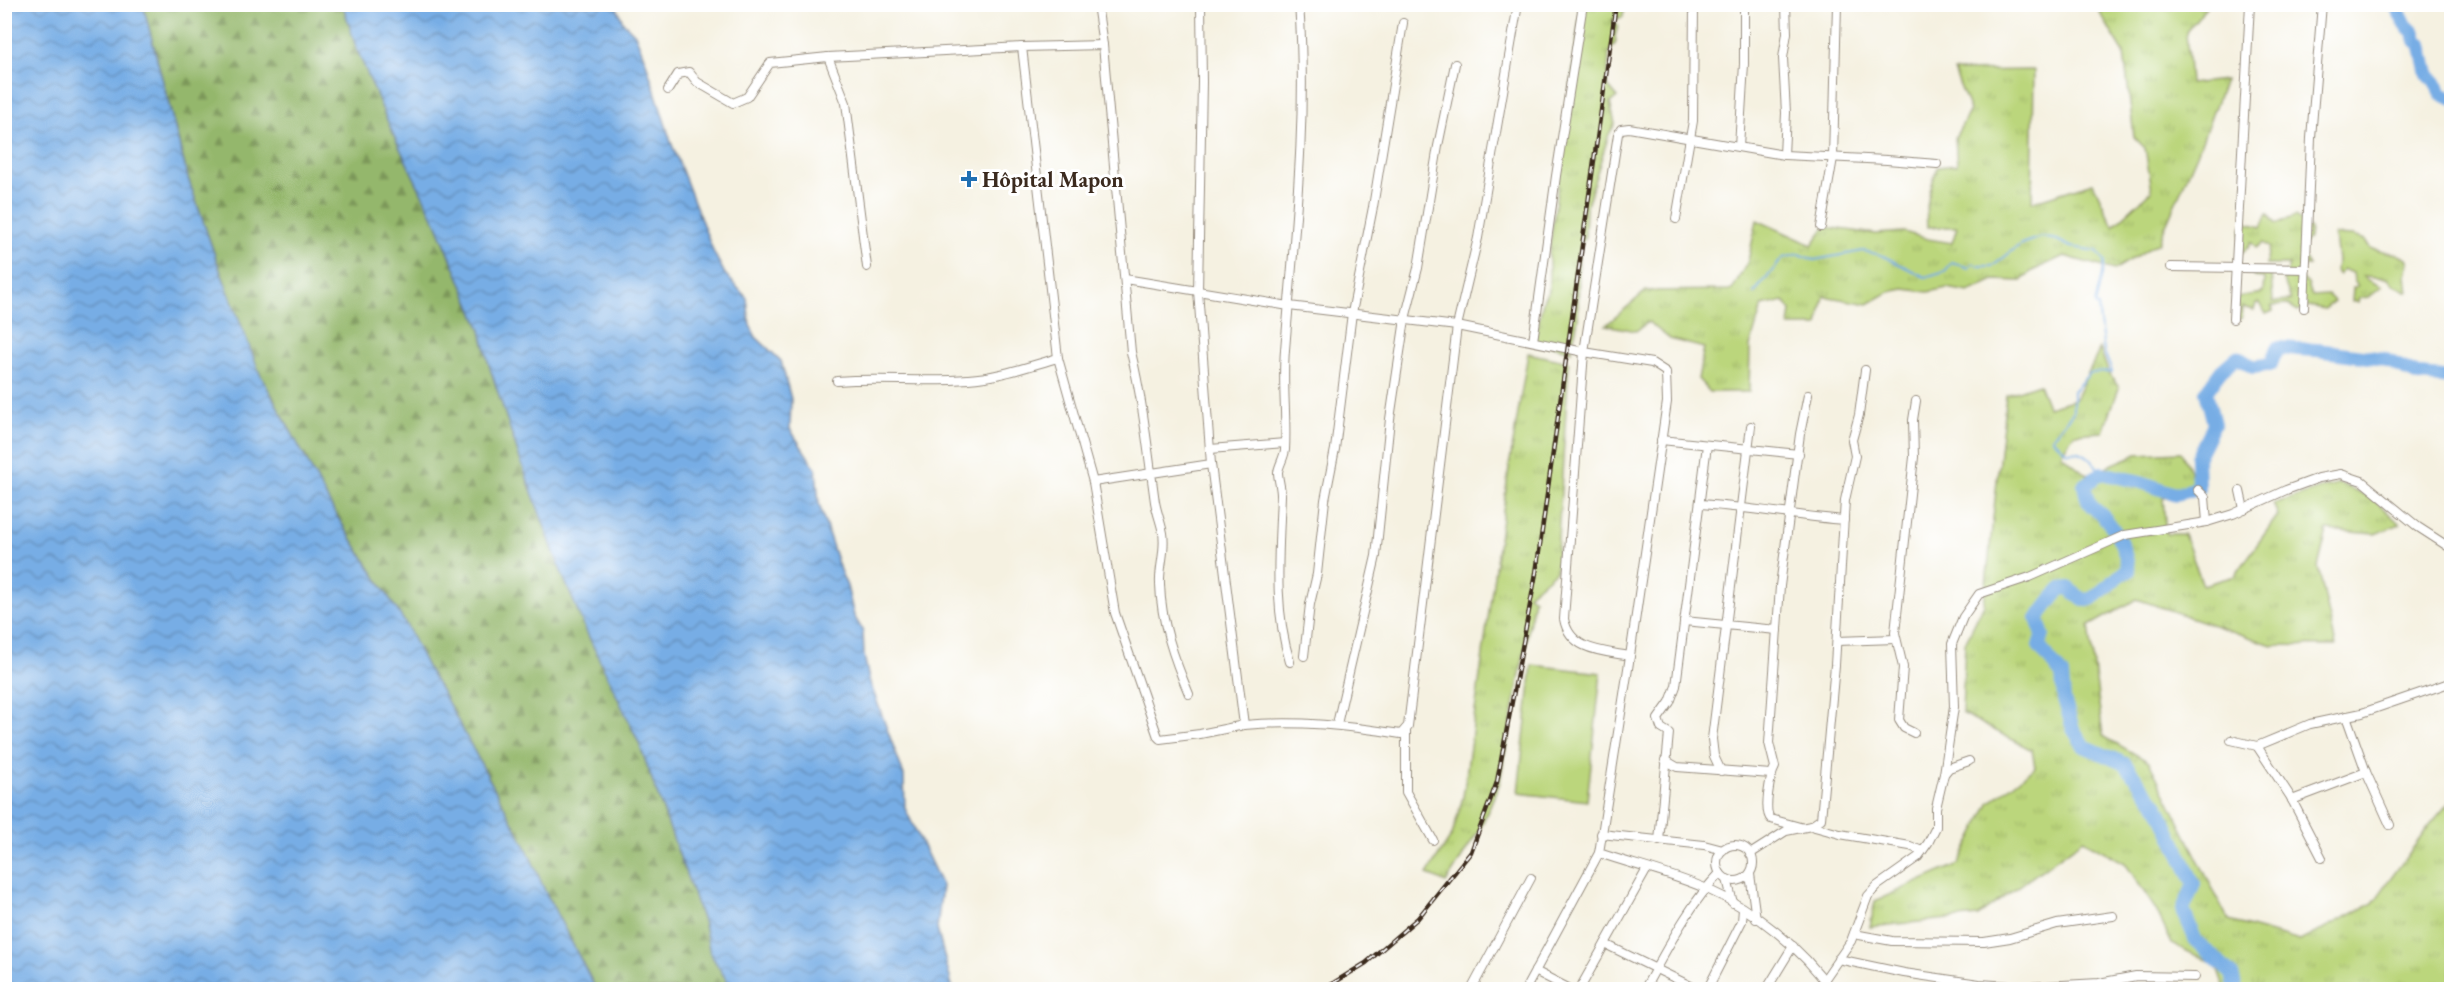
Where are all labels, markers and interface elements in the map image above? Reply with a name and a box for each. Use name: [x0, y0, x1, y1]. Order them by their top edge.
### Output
place label: Hôpital Mapon: [982, 165, 1124, 194]
marker: Hôpital Mapon: [960, 170, 978, 188]

